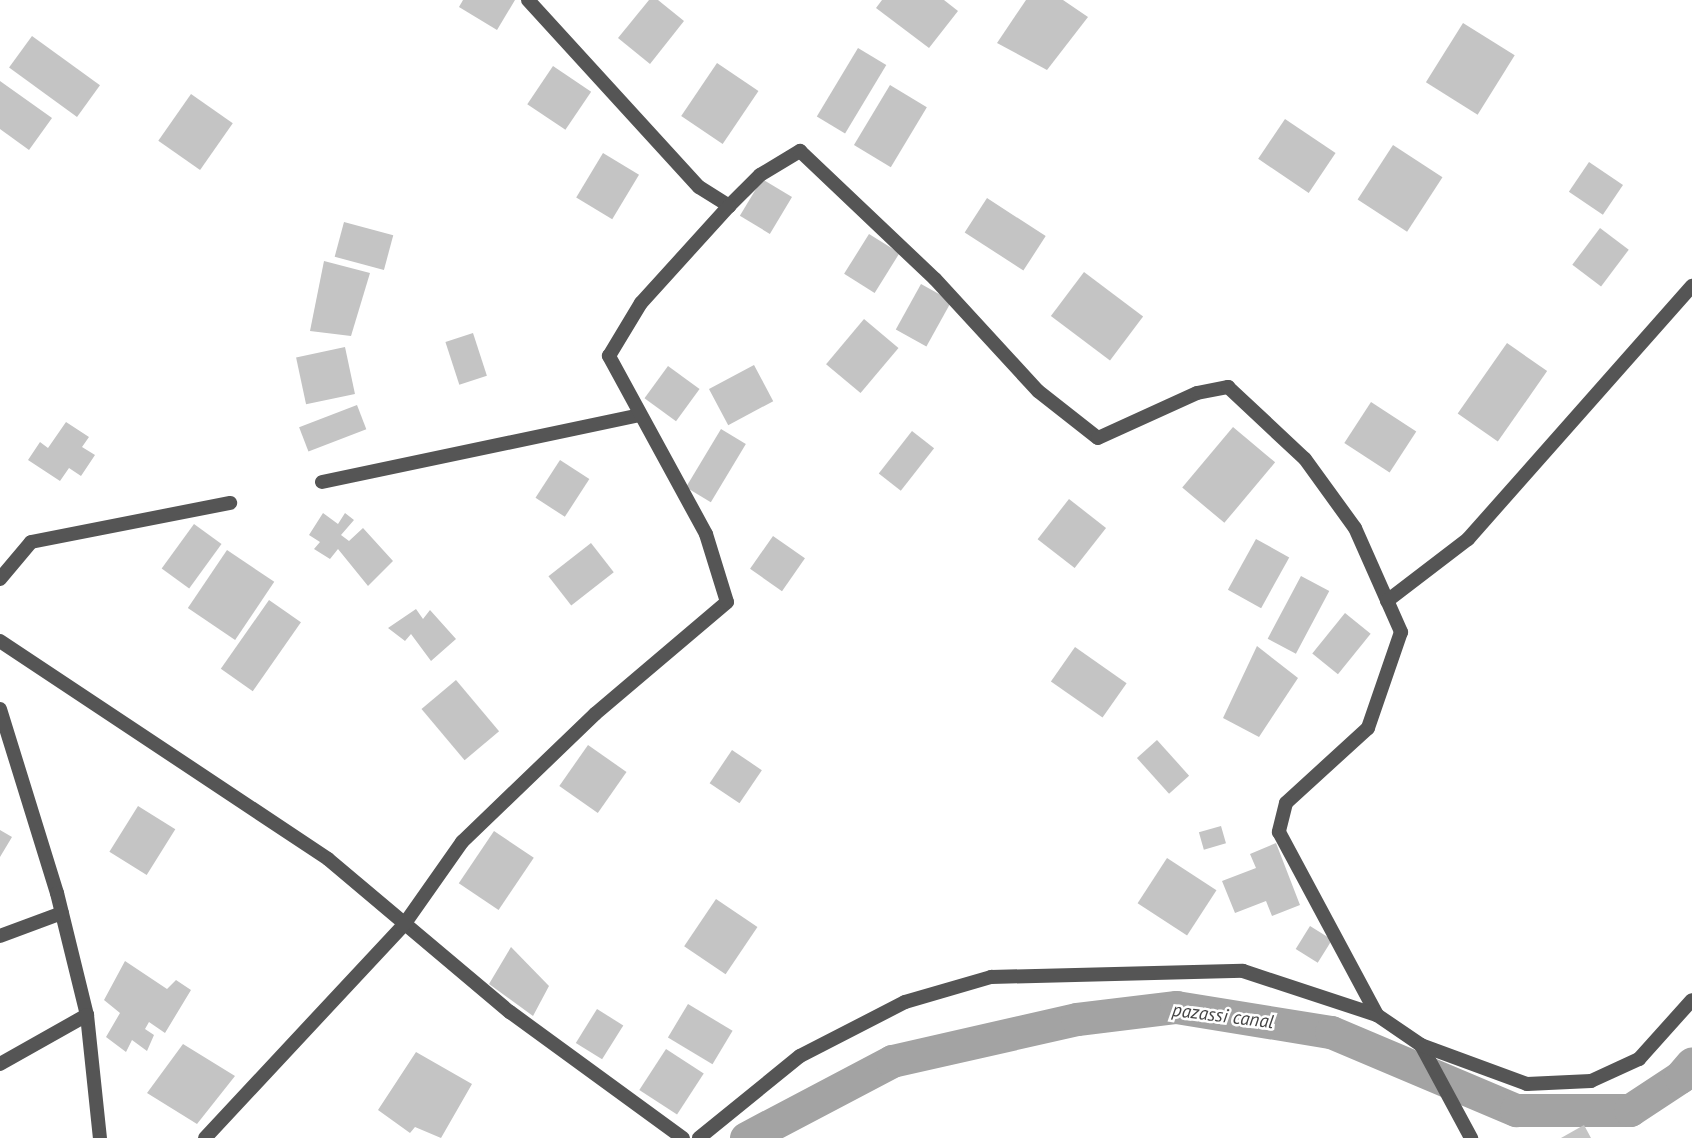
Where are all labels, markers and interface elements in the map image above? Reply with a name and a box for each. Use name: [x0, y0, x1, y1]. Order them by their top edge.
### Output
water label: pazassi canal: [1171, 998, 1275, 1034]

